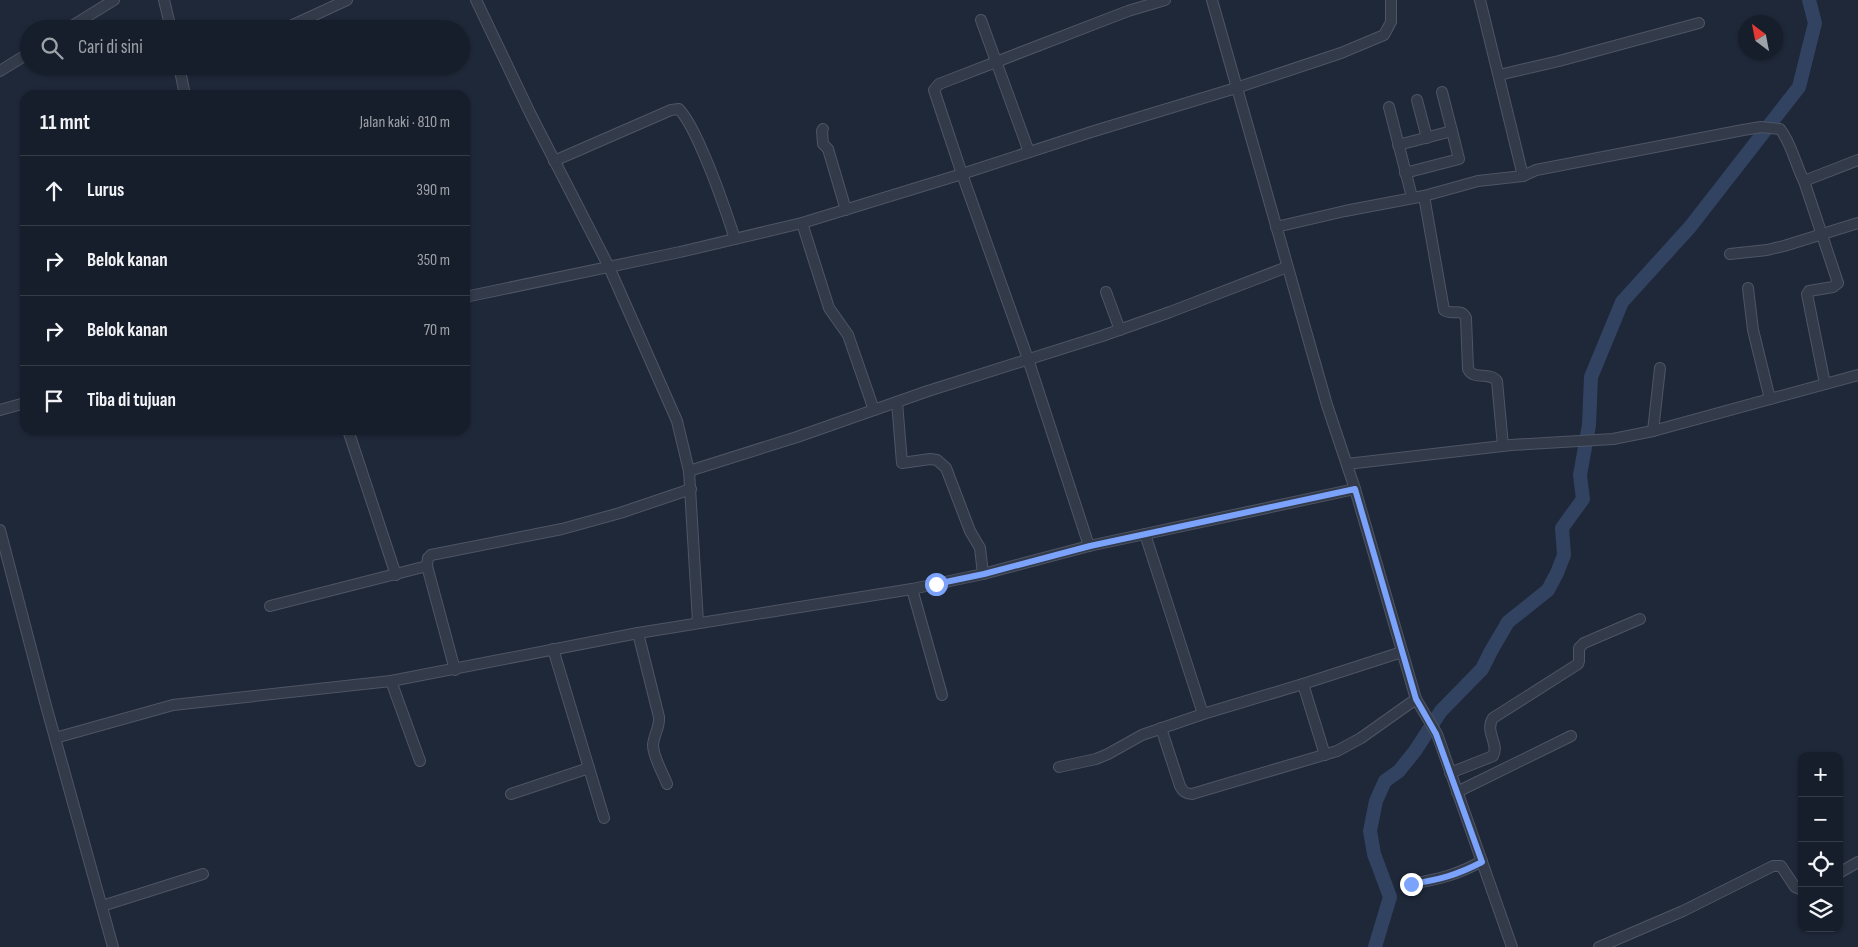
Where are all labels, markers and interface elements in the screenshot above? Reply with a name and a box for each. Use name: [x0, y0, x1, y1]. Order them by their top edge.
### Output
north arrow: [1738, 15, 1783, 60]
search box: [20, 20, 470, 75]
icon: search: [38, 34, 66, 62]
text: Cari di sini: [78, 36, 143, 59]
text: 11 mnt: [40, 110, 90, 135]
text: Jalan kaki · 810 m: [360, 113, 450, 132]
icon: ahead: [40, 177, 68, 205]
text: Lurus: [87, 179, 124, 202]
text: 390 m: [416, 181, 450, 200]
icon: right: [40, 247, 68, 275]
text: Belok kanan: [87, 249, 168, 272]
text: 350 m: [417, 251, 450, 270]
icon: right: [40, 317, 68, 345]
text: Belok kanan: [87, 319, 168, 342]
text: 70 m: [424, 321, 450, 340]
icon: arrive: [40, 387, 68, 415]
text: Tiba di tujuan: [87, 389, 176, 412]
route start: [925, 573, 948, 596]
map controls: [1798, 752, 1843, 932]
button: +: [1798, 752, 1843, 797]
button: −: [1798, 797, 1843, 842]
button: locate: [1798, 842, 1843, 887]
route end: [1400, 873, 1423, 896]
button: layers: [1798, 887, 1843, 932]

